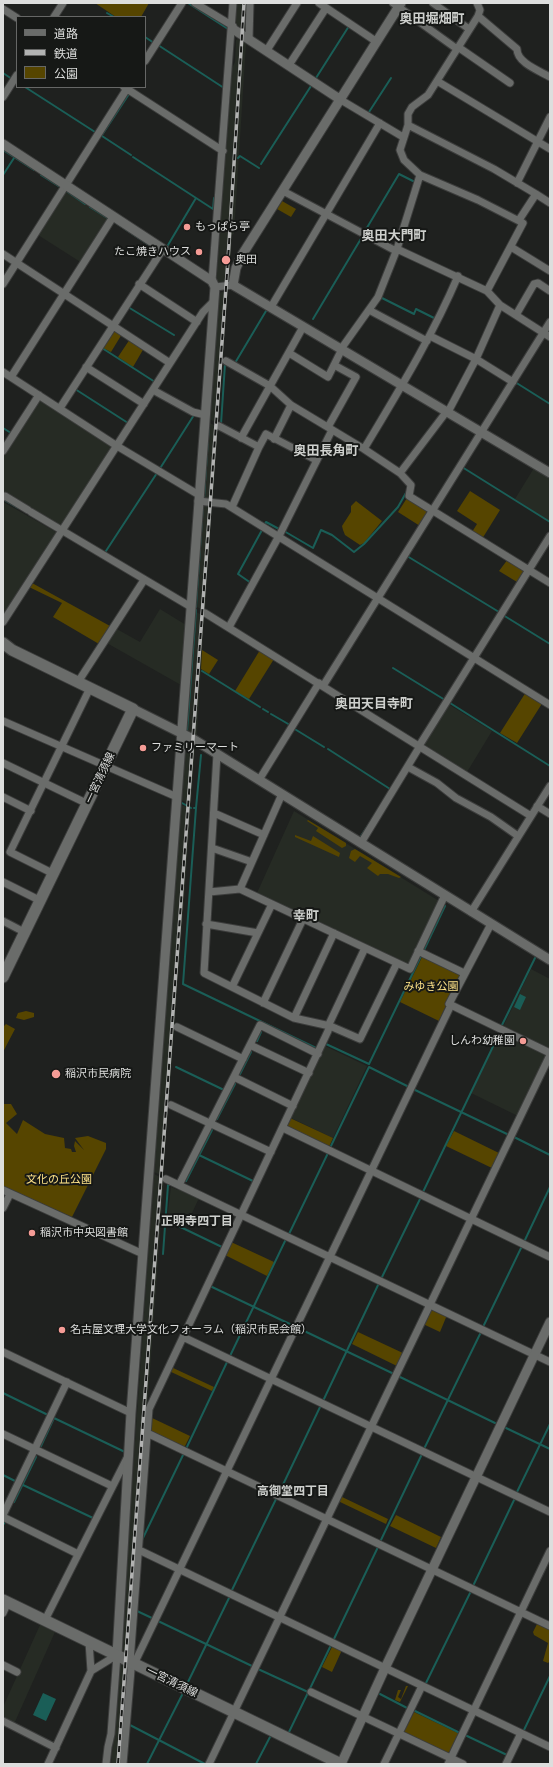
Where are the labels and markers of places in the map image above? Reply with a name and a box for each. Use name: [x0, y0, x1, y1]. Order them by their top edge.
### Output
place label: もっぱら亭: [195, 220, 250, 234]
marker: もっぱら亭: [182, 222, 192, 232]
place label: たこ焼きハウス: [114, 245, 191, 259]
marker: たこ焼きハウス: [194, 247, 204, 257]
place label: 奥田: [235, 253, 257, 267]
marker: 奥田: [220, 254, 232, 266]
place label: ファミリーマート: [151, 741, 239, 755]
marker: ファミリーマート: [138, 743, 148, 753]
place label: しんわ幼稚園: [449, 1034, 515, 1048]
marker: しんわ幼稚園: [518, 1036, 528, 1046]
place label: 稲沢市民病院: [65, 1067, 131, 1081]
marker: 稲沢市民病院: [50, 1068, 62, 1080]
place label: 稲沢市中央図書館: [40, 1226, 128, 1240]
marker: 稲沢市中央図書館: [27, 1228, 37, 1238]
place label: 名古屋文理大学文化フォーラム（稲沢市民会館）: [70, 1323, 312, 1337]
marker: 名古屋文理大学文化フォーラム（稲沢市民会館）: [57, 1325, 67, 1335]

